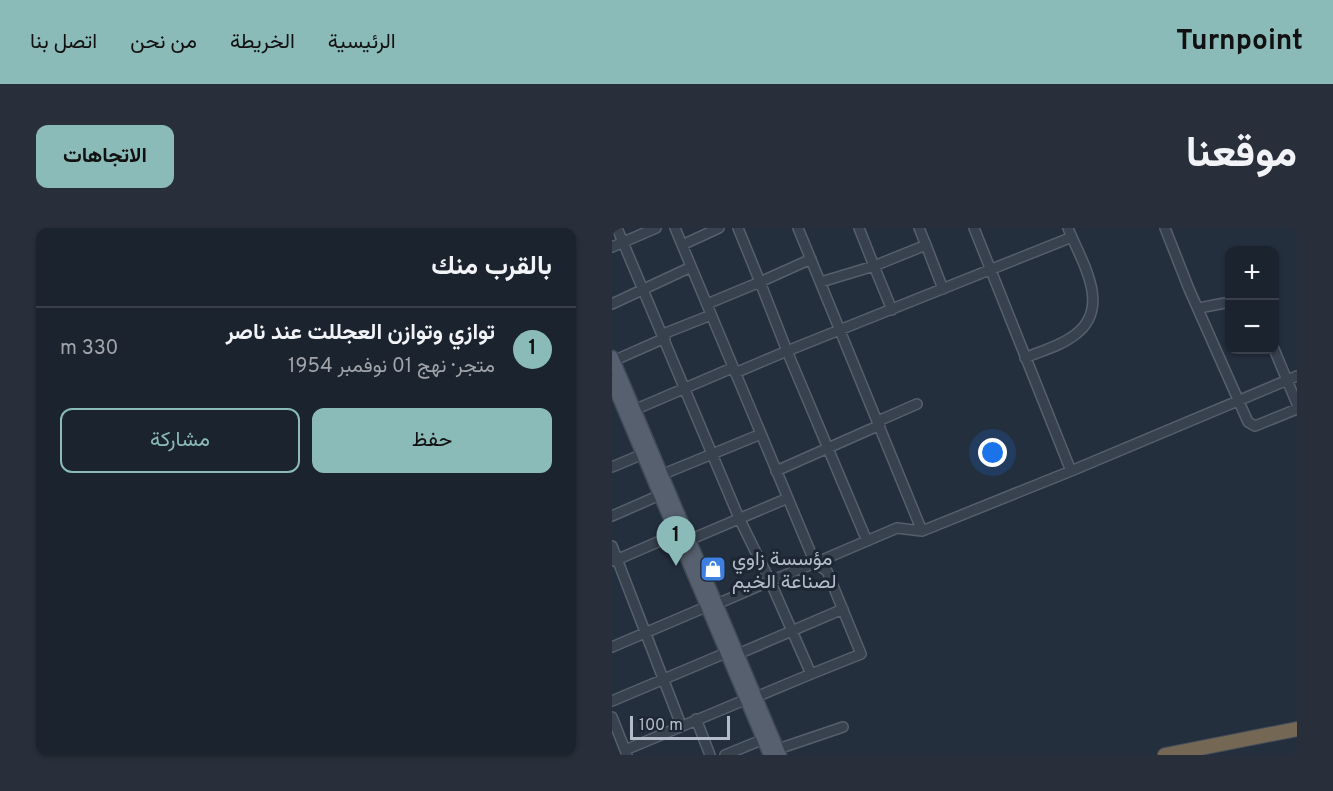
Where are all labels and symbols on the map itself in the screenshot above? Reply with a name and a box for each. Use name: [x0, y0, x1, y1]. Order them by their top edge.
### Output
your location: [978, 438, 1007, 467]
pin: 1: [656, 516, 696, 566]
place label: مؤسسة زاوي لصناعة الخيم: [732, 547, 836, 596]
shop icon: مؤسسة زاوي لصناعة الخيم: [698, 554, 728, 584]
scale bar: [630, 713, 730, 741]

